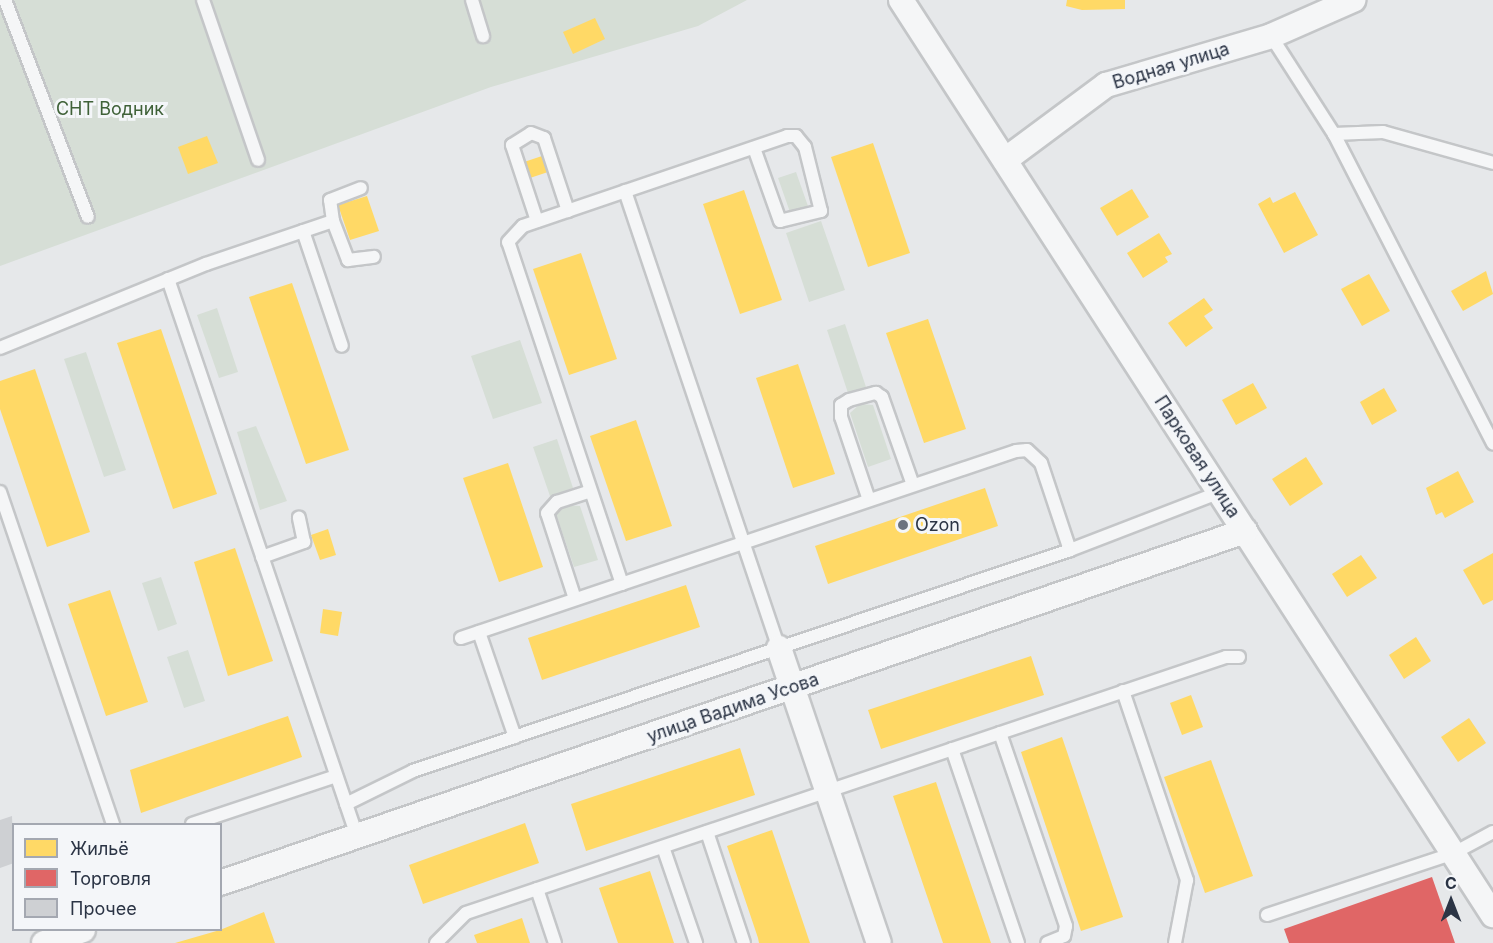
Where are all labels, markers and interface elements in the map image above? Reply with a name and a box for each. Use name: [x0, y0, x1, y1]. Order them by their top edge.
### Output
street label: Водная улица: [1110, 38, 1232, 94]
park label: СНТ Водник: [56, 98, 164, 120]
street label: Парковая улица: [1150, 392, 1244, 522]
place label: Ozon: [915, 514, 960, 536]
marker: Ozon: [896, 518, 910, 532]
street label: улица Вадима Усова: [644, 668, 822, 748]
legend: [12, 823, 222, 931]
text: Жильё: [70, 838, 129, 859]
text: Торговля: [70, 868, 151, 889]
north arrow: [1421, 871, 1481, 931]
text: С: [1445, 873, 1457, 893]
text: Прочее: [70, 898, 137, 919]

